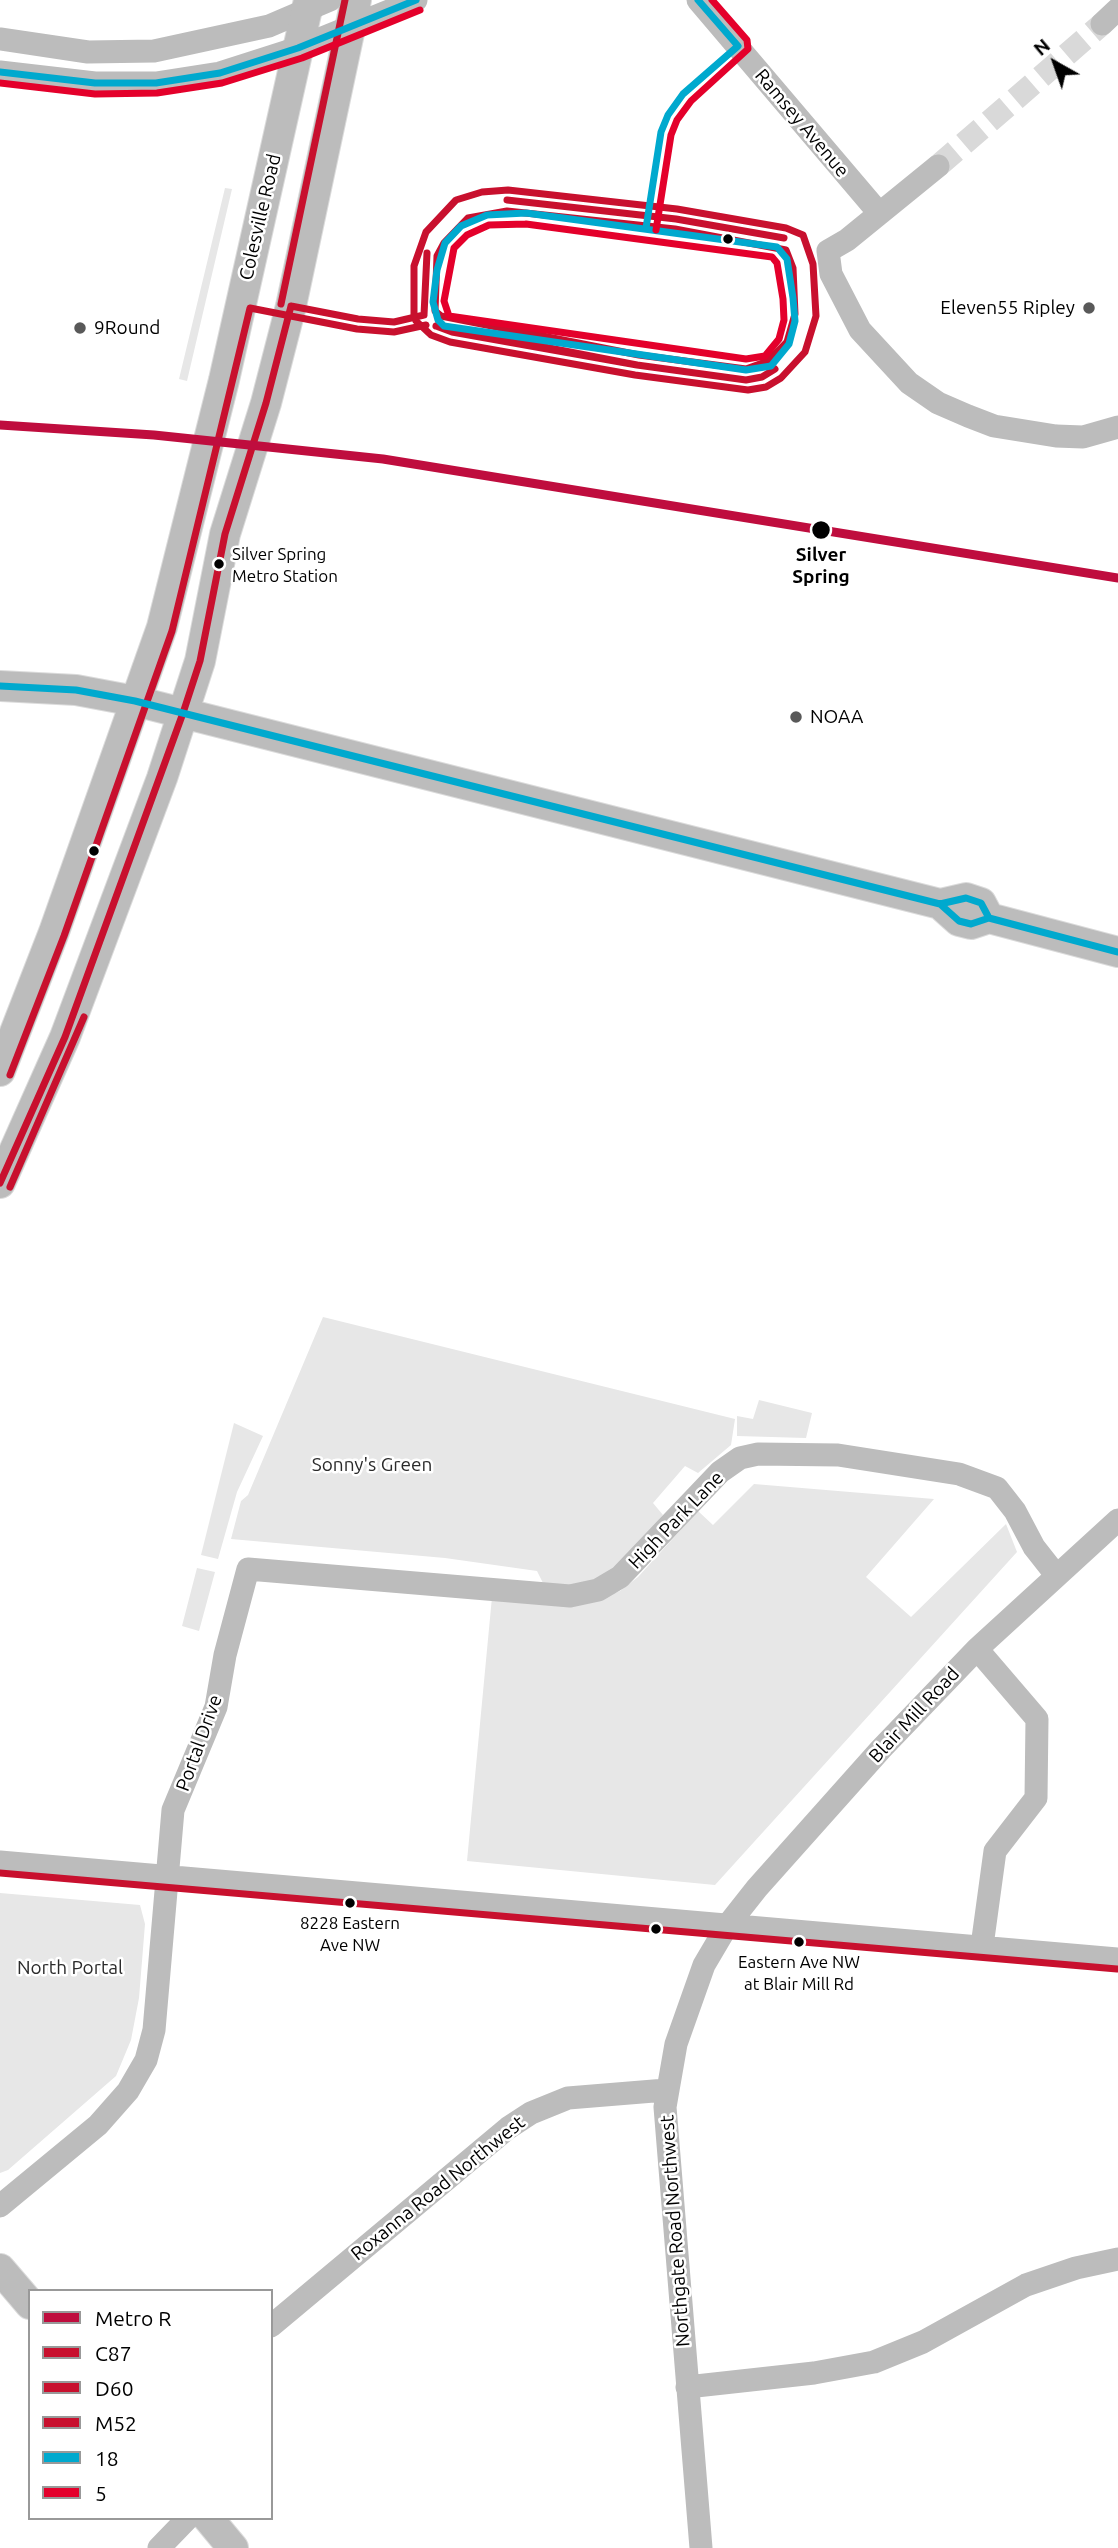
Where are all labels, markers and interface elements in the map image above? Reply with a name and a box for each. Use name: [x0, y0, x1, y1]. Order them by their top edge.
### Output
north arrow: [1020, 28, 1090, 98]
text: N: [1029, 34, 1054, 60]
street label: Ramsey Avenue: [750, 64, 854, 182]
street label: Colesville Road: [234, 152, 286, 282]
unlabelled marker: [721, 232, 735, 246]
place label: Eleven55 Ripley: [940, 297, 1075, 319]
marker: Eleven55 Ripley: [1081, 300, 1097, 316]
place label: 9Round: [94, 317, 160, 339]
marker: 9Round: [72, 320, 88, 336]
marker: Silver Spring: [810, 519, 832, 541]
place label: Silver Spring Metro Station: [232, 544, 338, 584]
place label: Silver Spring: [792, 544, 850, 588]
marker: Silver Spring Metro Station: [212, 557, 226, 571]
place label: NOAA: [810, 706, 863, 728]
marker: NOAA: [788, 709, 804, 725]
unlabelled marker: [87, 844, 101, 858]
park label: Sonny's Green: [312, 1454, 432, 1476]
street label: High Park Lane: [624, 1466, 728, 1574]
street label: Blair Mill Road: [864, 1663, 964, 1767]
street label: Portal Drive: [171, 1692, 227, 1794]
marker: 8228 Eastern Ave NW: [343, 1896, 357, 1910]
place label: 8228 Eastern Ave NW: [300, 1913, 400, 1953]
unlabelled marker: [649, 1922, 663, 1936]
marker: Eastern Ave NW at Blair Mill Rd: [792, 1935, 806, 1949]
place label: Eastern Ave NW at Blair Mill Rd: [738, 1952, 860, 1992]
park label: North Portal: [17, 1957, 123, 1979]
street label: Roxanna Road Northwest: [346, 2111, 530, 2265]
street label: Northgate Road Northwest: [656, 2114, 694, 2348]
legend: [28, 2289, 273, 2520]
text: Metro R: [95, 2306, 171, 2330]
text: C87: [95, 2341, 132, 2365]
text: D60: [95, 2376, 134, 2400]
text: M52: [95, 2411, 137, 2435]
text: 18: [95, 2446, 119, 2470]
text: 5: [95, 2481, 107, 2505]

